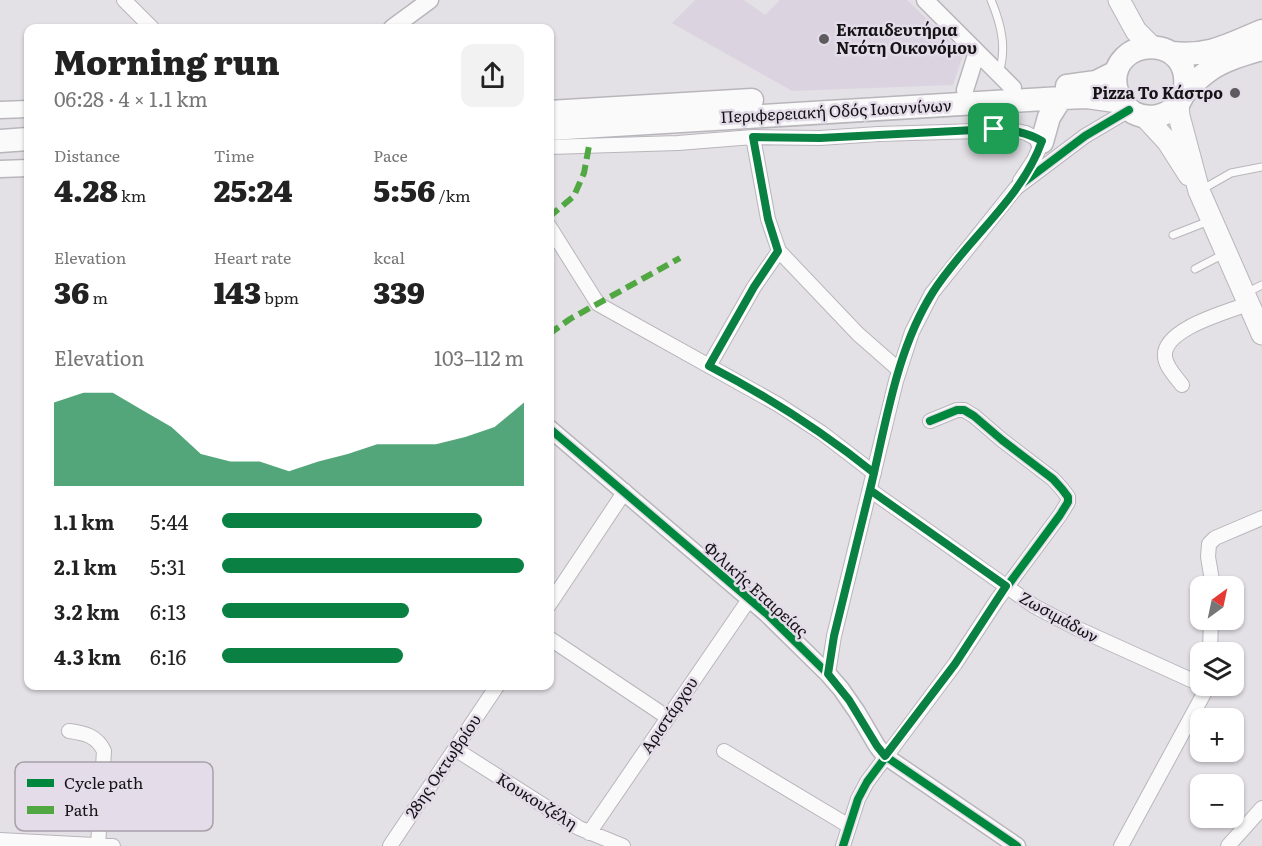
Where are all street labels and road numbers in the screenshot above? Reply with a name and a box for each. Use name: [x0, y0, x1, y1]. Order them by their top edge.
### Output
street label: Περιφερειακή Οδός Ιωαννίνων: [720, 92, 952, 128]
street label: Φιλικής Εταιρείας: [699, 535, 814, 642]
street label: Ζωσιμάδων: [1016, 585, 1103, 648]
street label: Αριστάρχου: [634, 671, 703, 758]
street label: 28ης Οκτωβρίου: [398, 709, 486, 822]
street label: Κουκουζέλη: [493, 766, 583, 834]

